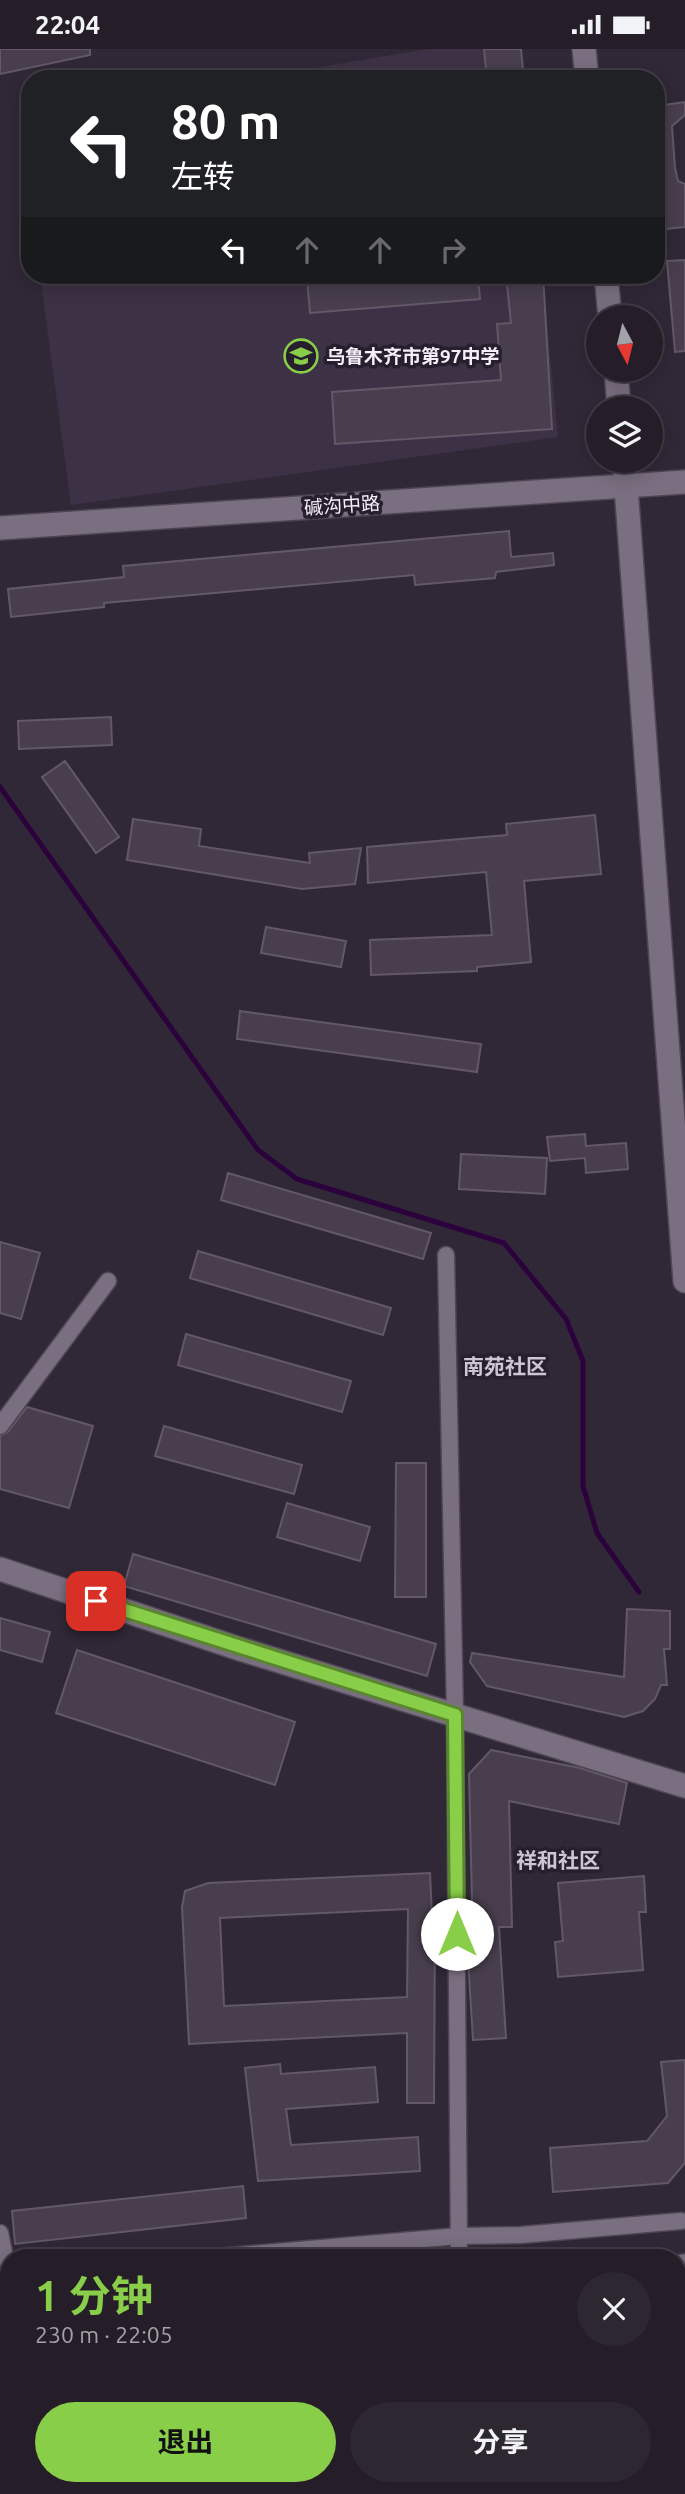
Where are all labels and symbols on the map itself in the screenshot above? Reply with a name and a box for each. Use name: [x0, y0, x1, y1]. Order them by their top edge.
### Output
north arrow: [586, 305, 663, 381]
school or university icon: 乌鲁木齐市第97中学: [282, 337, 320, 375]
place label: 乌鲁木齐市第97中学: [326, 345, 499, 367]
street label: 碱沟中路: [303, 491, 381, 519]
district label: 南苑社区: [463, 1354, 547, 1378]
pin: [66, 1571, 126, 1631]
district label: 祥和社区: [516, 1848, 600, 1872]
position arrow: [420, 1897, 494, 1971]

